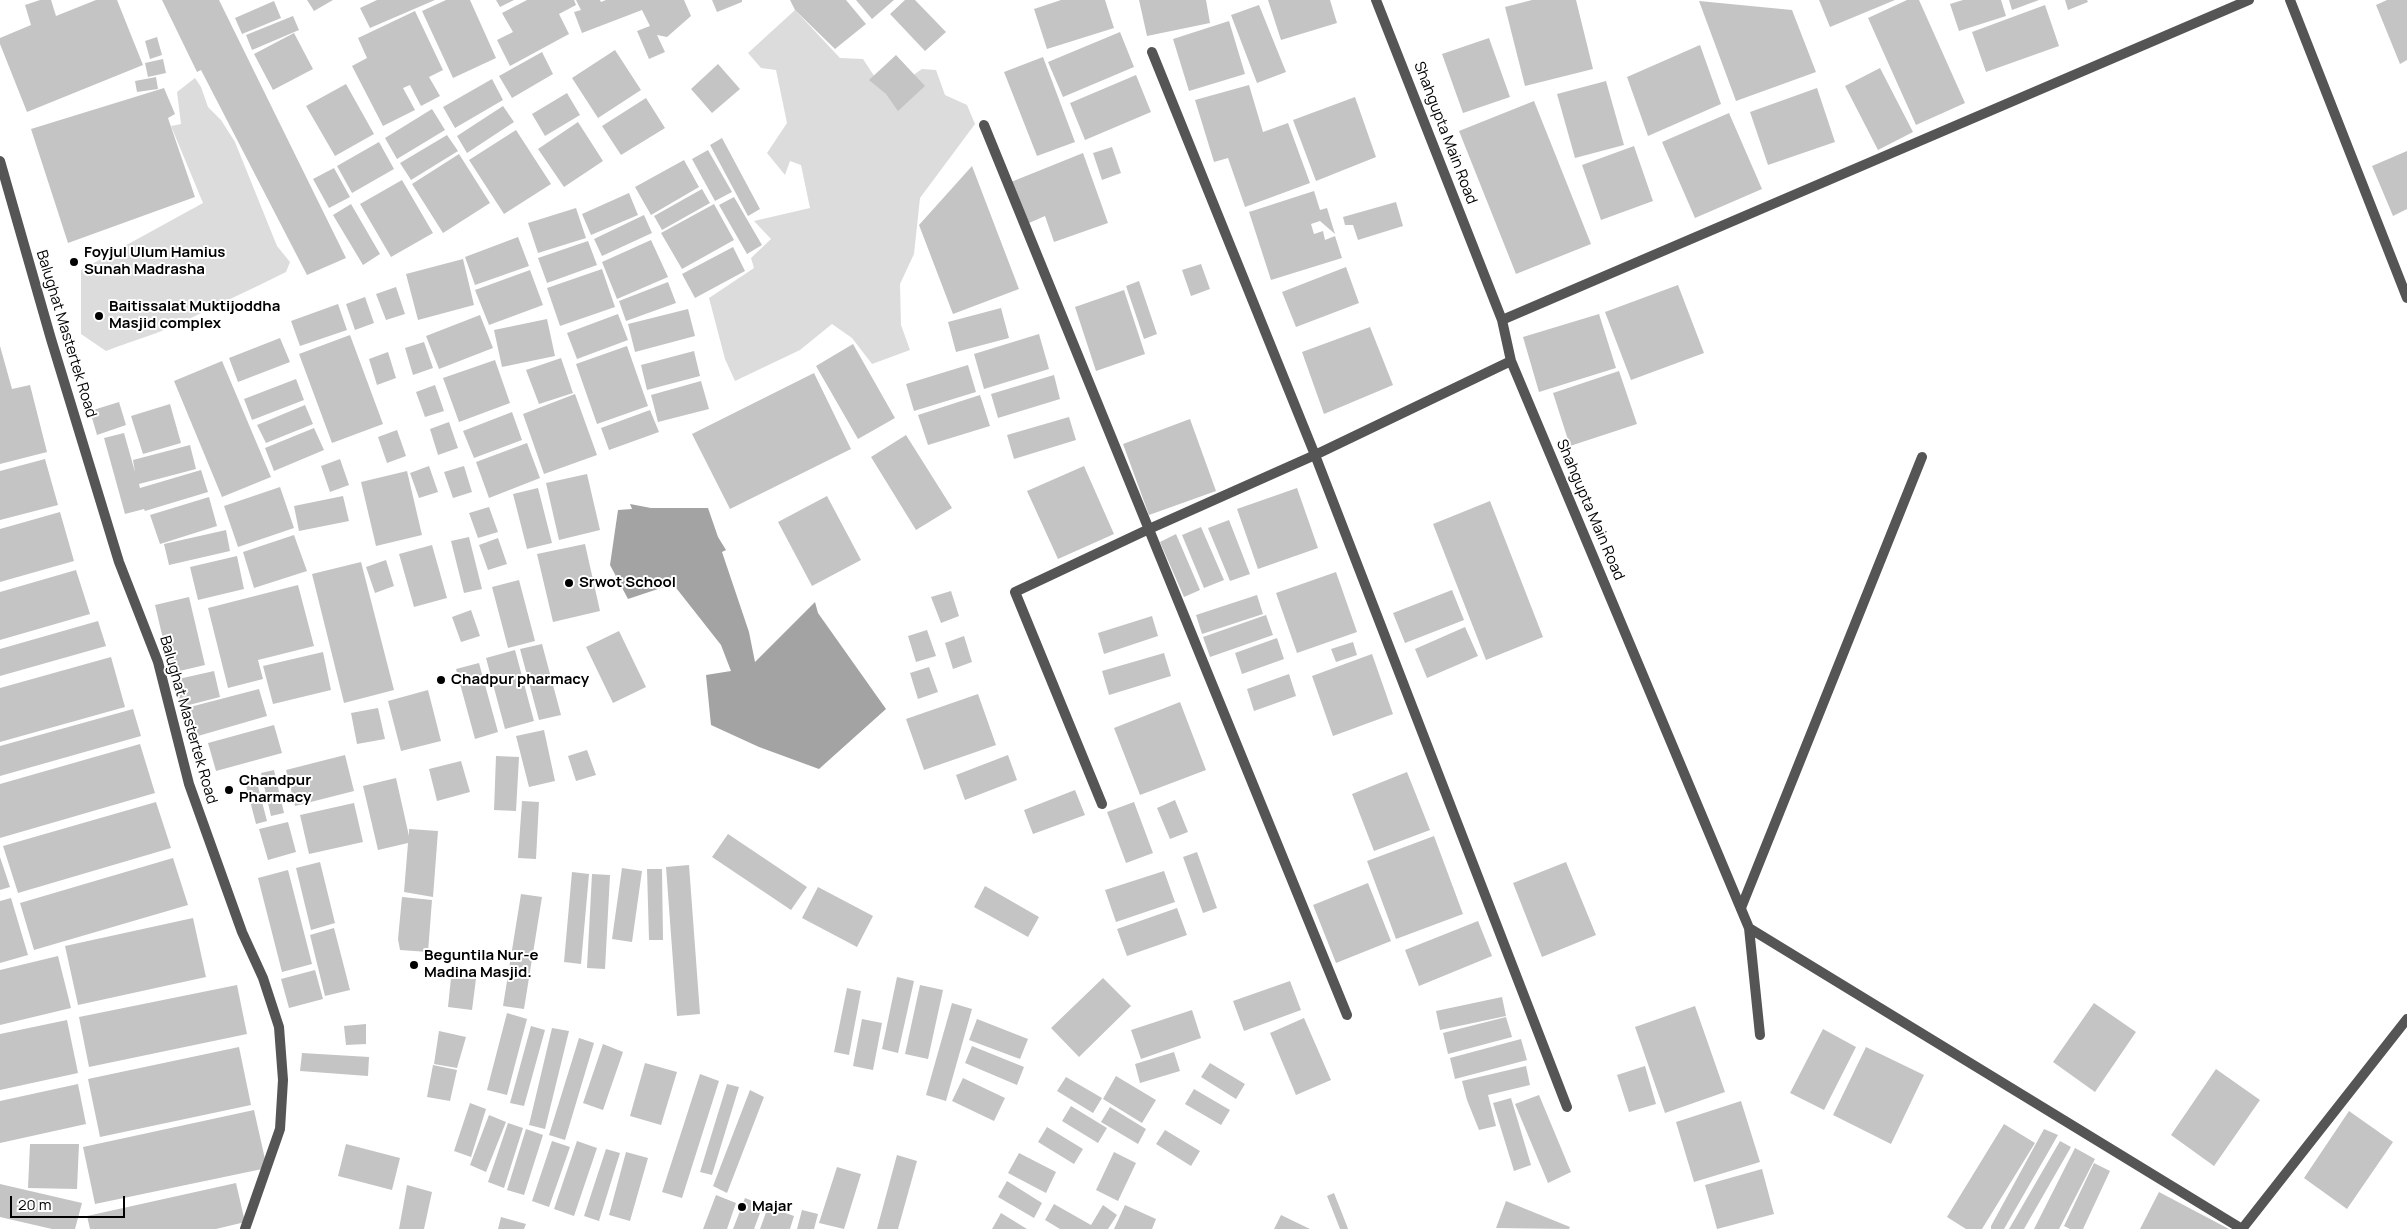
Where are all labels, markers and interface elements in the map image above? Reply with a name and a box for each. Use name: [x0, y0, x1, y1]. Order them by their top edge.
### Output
street label: Shahgupta Main Road: [1409, 59, 1481, 207]
place label: Foyjul Ulum Hamius Sunah Madrasha: [84, 244, 225, 279]
street label: Balughat Mastertek Road: [32, 248, 100, 420]
marker: Foyjul Ulum Hamius Sunah Madrasha: [68, 256, 80, 268]
place label: Baitissalat Muktijoddha Masjid complex: [109, 298, 280, 333]
marker: Baitissalat Muktijoddha Masjid complex: [93, 310, 105, 322]
street label: Shahgupta Main Road: [1552, 437, 1628, 583]
place label: Srwot School: [579, 574, 676, 592]
marker: Srwot School: [563, 577, 575, 589]
street label: Balughat Mastertek Road: [155, 634, 221, 806]
place label: Chadpur pharmacy: [451, 671, 589, 689]
marker: Chadpur pharmacy: [435, 674, 447, 686]
place label: Chandpur Pharmacy: [239, 772, 311, 807]
marker: Chandpur Pharmacy: [223, 784, 235, 796]
place label: Beguntila Nur-e Madina Masjid.: [424, 947, 539, 982]
marker: Beguntila Nur-e Madina Masjid.: [408, 959, 420, 971]
scale bar: [12, 1186, 128, 1218]
text: 20 m: [18, 1194, 51, 1215]
place label: Majar: [752, 1198, 792, 1216]
marker: Majar: [736, 1201, 748, 1213]

